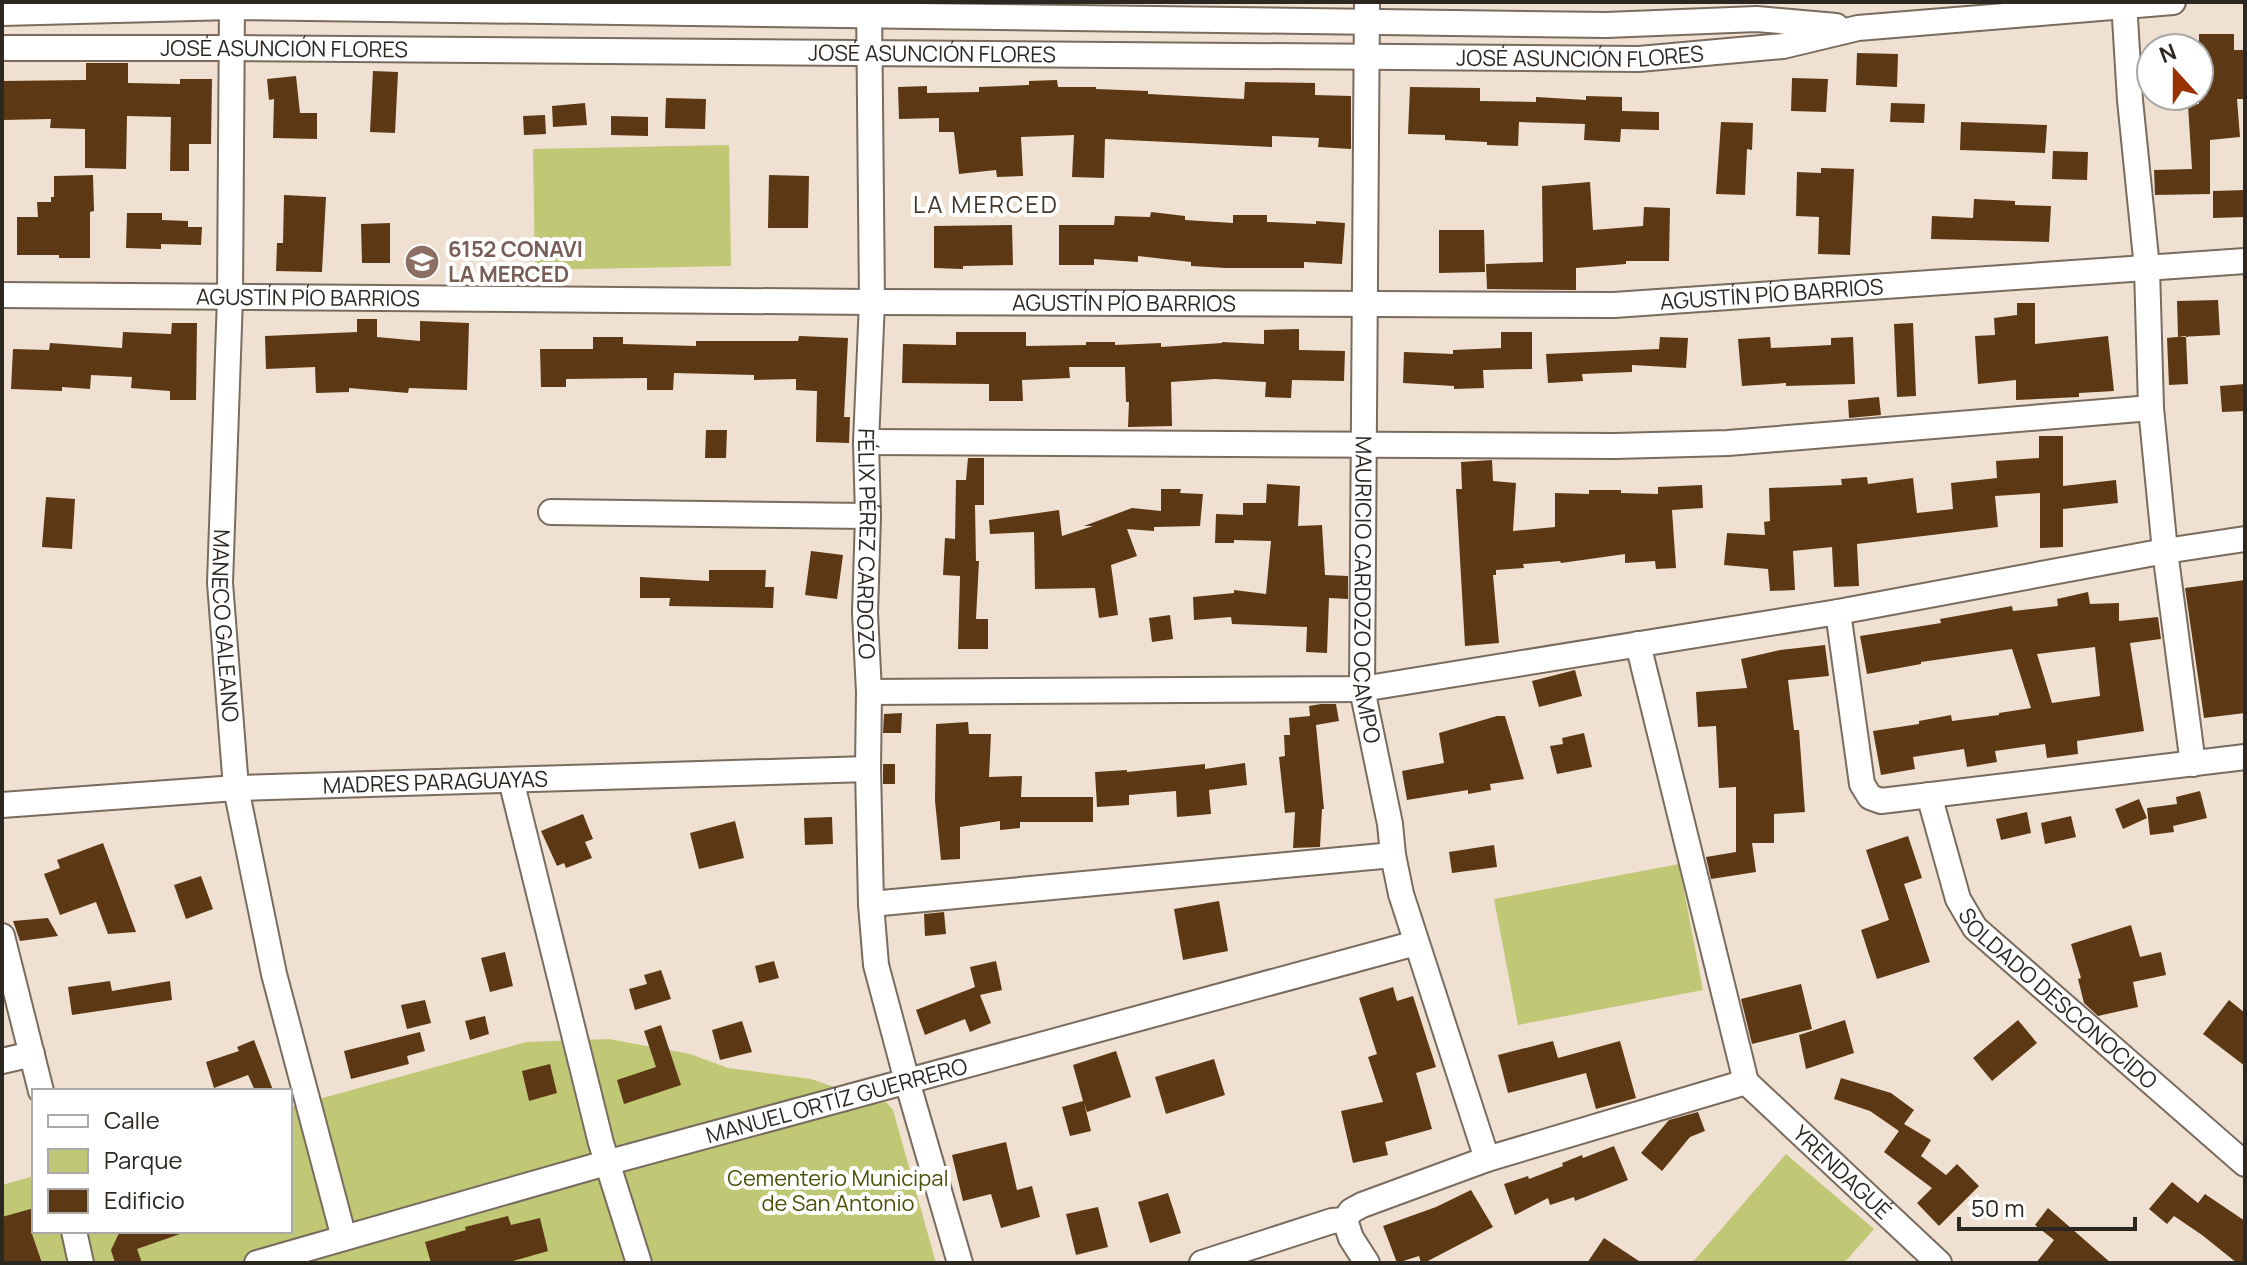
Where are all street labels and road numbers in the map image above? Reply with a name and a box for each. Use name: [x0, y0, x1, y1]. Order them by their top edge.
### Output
street label: JOSÉ ASUNCIÓN FLORES: [160, 33, 408, 64]
street label: JOSÉ ASUNCIÓN FLORES: [808, 38, 1056, 69]
street label: JOSÉ ASUNCIÓN FLORES: [1456, 38, 1705, 74]
street label: AGUSTÍN PÍO BARRIOS: [1659, 271, 1884, 317]
street label: AGUSTÍN PÍO BARRIOS: [196, 282, 420, 313]
street label: AGUSTÍN PÍO BARRIOS: [1012, 288, 1236, 318]
street label: FÉLIX PÉREZ CARDOZO: [850, 428, 883, 660]
street label: MAURICIO CARDOZO OCAMPO: [1346, 436, 1388, 746]
street label: MANECO GALEANO: [205, 529, 246, 723]
street label: MADRES PARAGUAYAS: [322, 764, 548, 800]
street label: SOLDADO DESCONOCIDO: [1951, 902, 2164, 1096]
street label: MANUEL ORTÍZ GUERRERO: [703, 1051, 971, 1150]
street label: YRENDAGUÉ: [1786, 1119, 1898, 1226]

